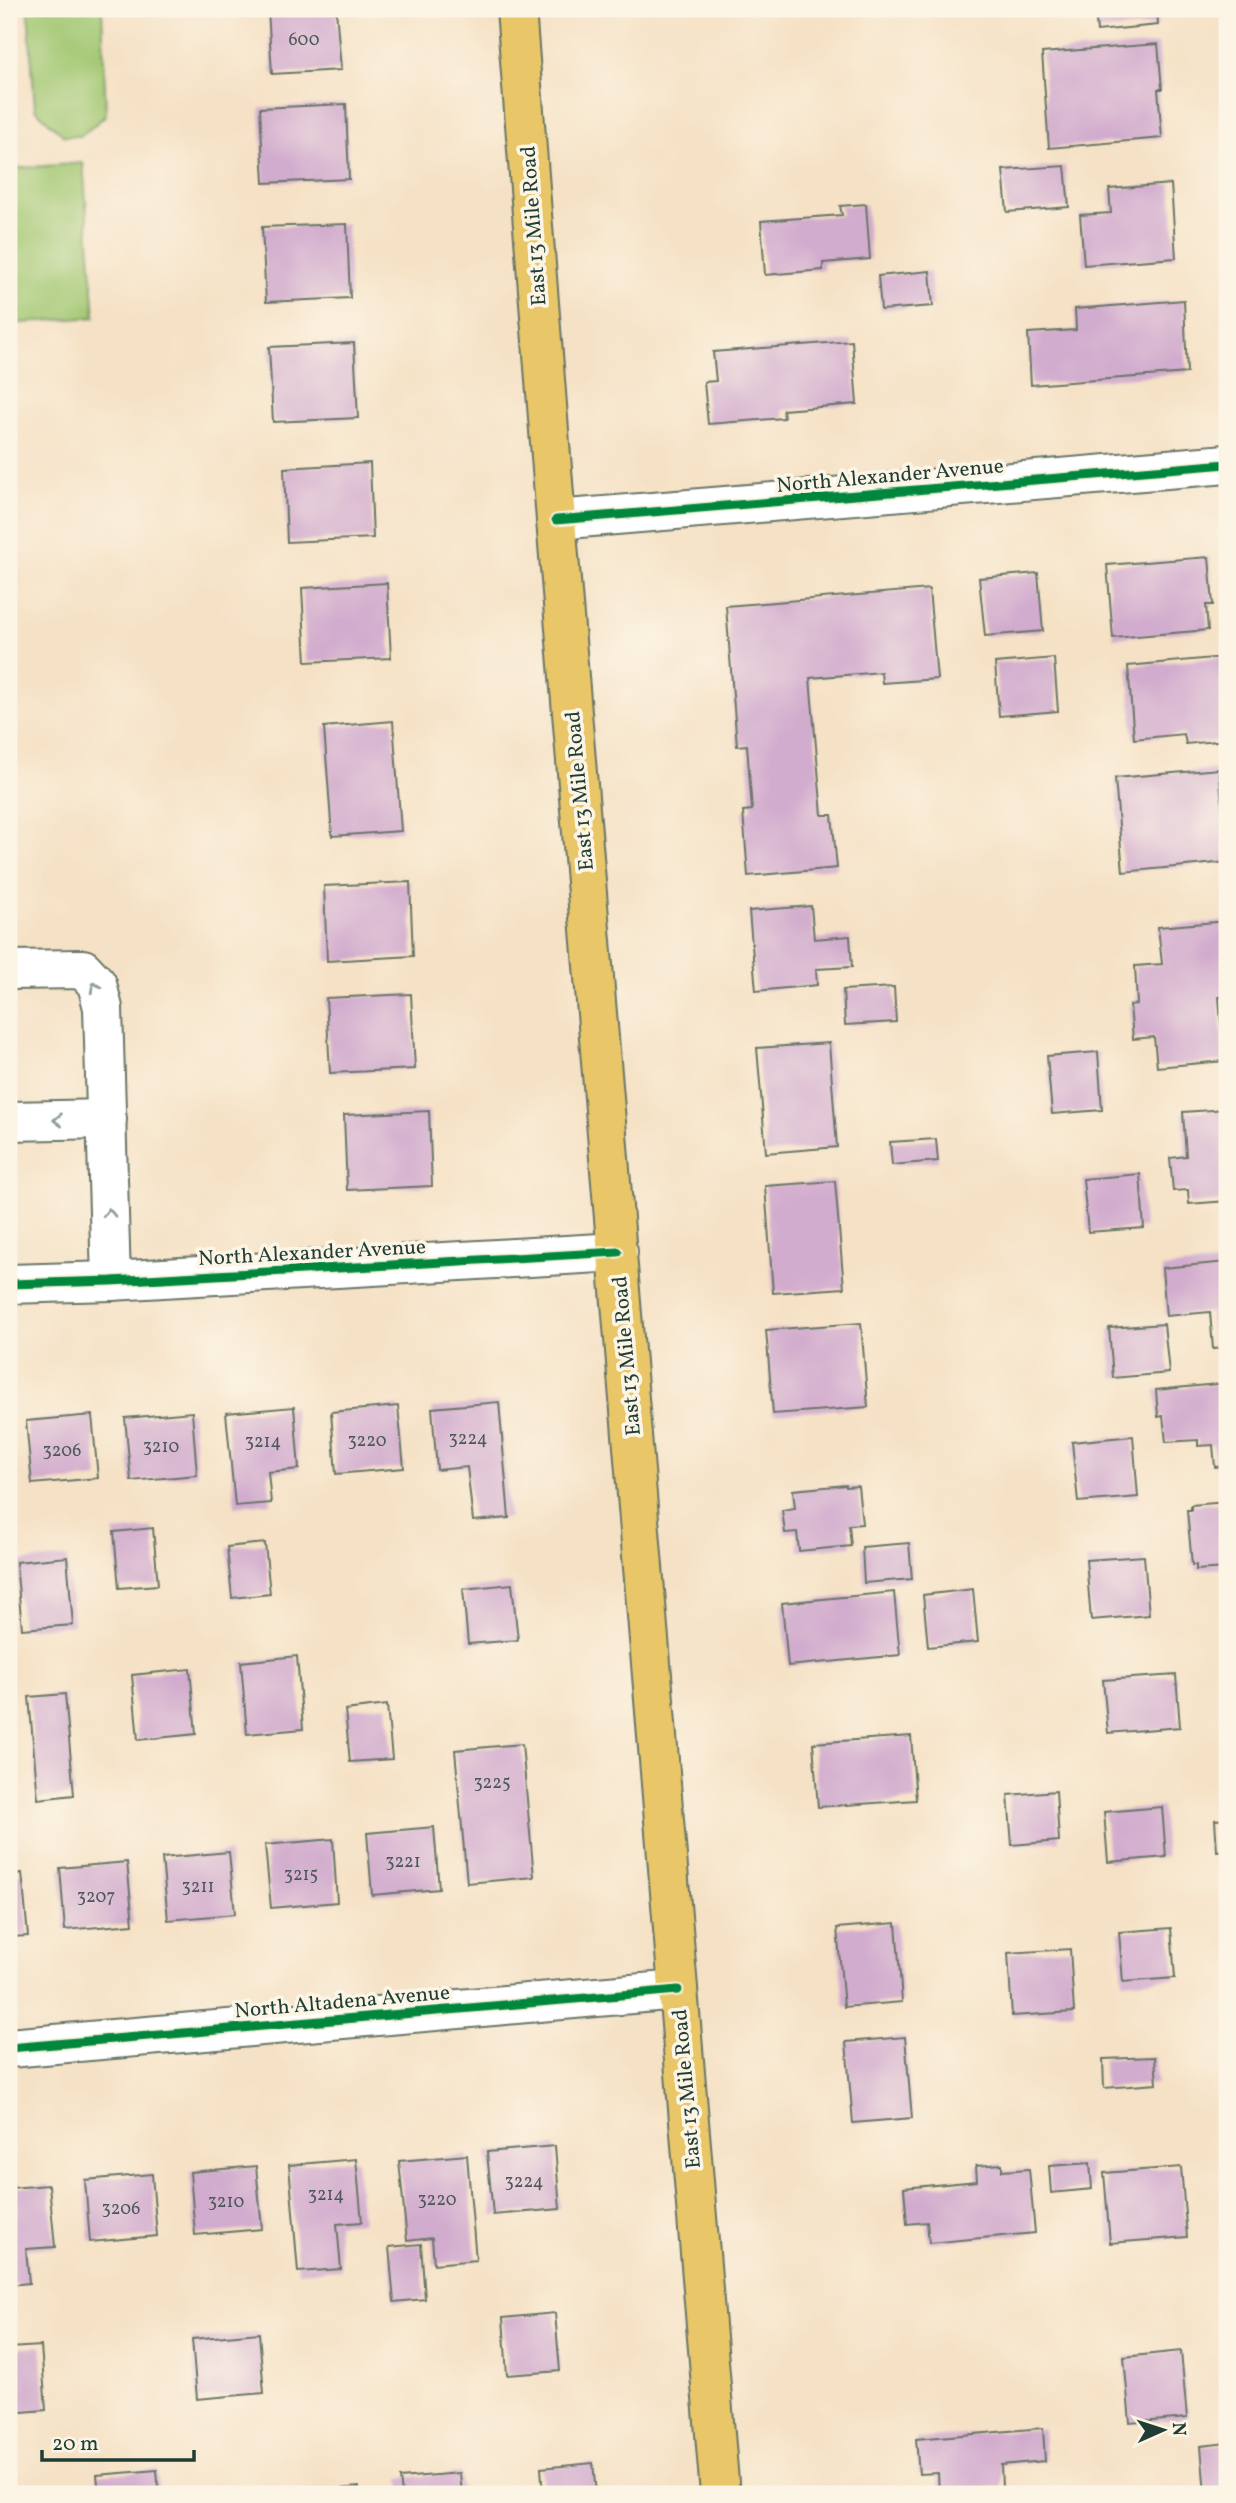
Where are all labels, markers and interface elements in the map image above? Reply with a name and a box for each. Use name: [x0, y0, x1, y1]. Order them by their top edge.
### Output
house number: 600: [288, 28, 320, 53]
street label: East 13 Mile Road: [514, 145, 555, 307]
street label: North Alexander Avenue: [775, 452, 1005, 501]
street label: East 13 Mile Road: [559, 710, 602, 872]
one-way arrow: [90, 982, 103, 995]
one-way arrow: [52, 1113, 63, 1128]
one-way arrow: [101, 1207, 117, 1217]
street label: North Alexander Avenue: [197, 1233, 427, 1274]
street label: East 13 Mile Road: [606, 1275, 649, 1437]
house number: 3224: [449, 1427, 487, 1452]
house number: 3220: [347, 1429, 387, 1454]
house number: 3214: [245, 1430, 281, 1455]
house number: 3210: [143, 1435, 180, 1460]
house number: 3206: [43, 1439, 81, 1464]
house number: 3225: [473, 1771, 511, 1796]
house number: 3221: [385, 1850, 421, 1875]
house number: 3215: [284, 1863, 318, 1888]
house number: 3211: [182, 1875, 214, 1900]
house number: 3207: [77, 1885, 115, 1910]
street label: North Altadena Avenue: [233, 1979, 451, 2026]
street label: East 13 Mile Road: [666, 2008, 709, 2170]
house number: 3224: [505, 2170, 543, 2195]
house number: 3214: [308, 2183, 344, 2208]
house number: 3220: [417, 2188, 457, 2213]
house number: 3210: [208, 2190, 245, 2215]
house number: 3206: [102, 2197, 140, 2222]
north arrow: [1128, 2394, 1198, 2464]
scale bar: [42, 2419, 194, 2463]
text: N: [1165, 2422, 1191, 2437]
text: 20 m: [52, 2430, 98, 2459]

